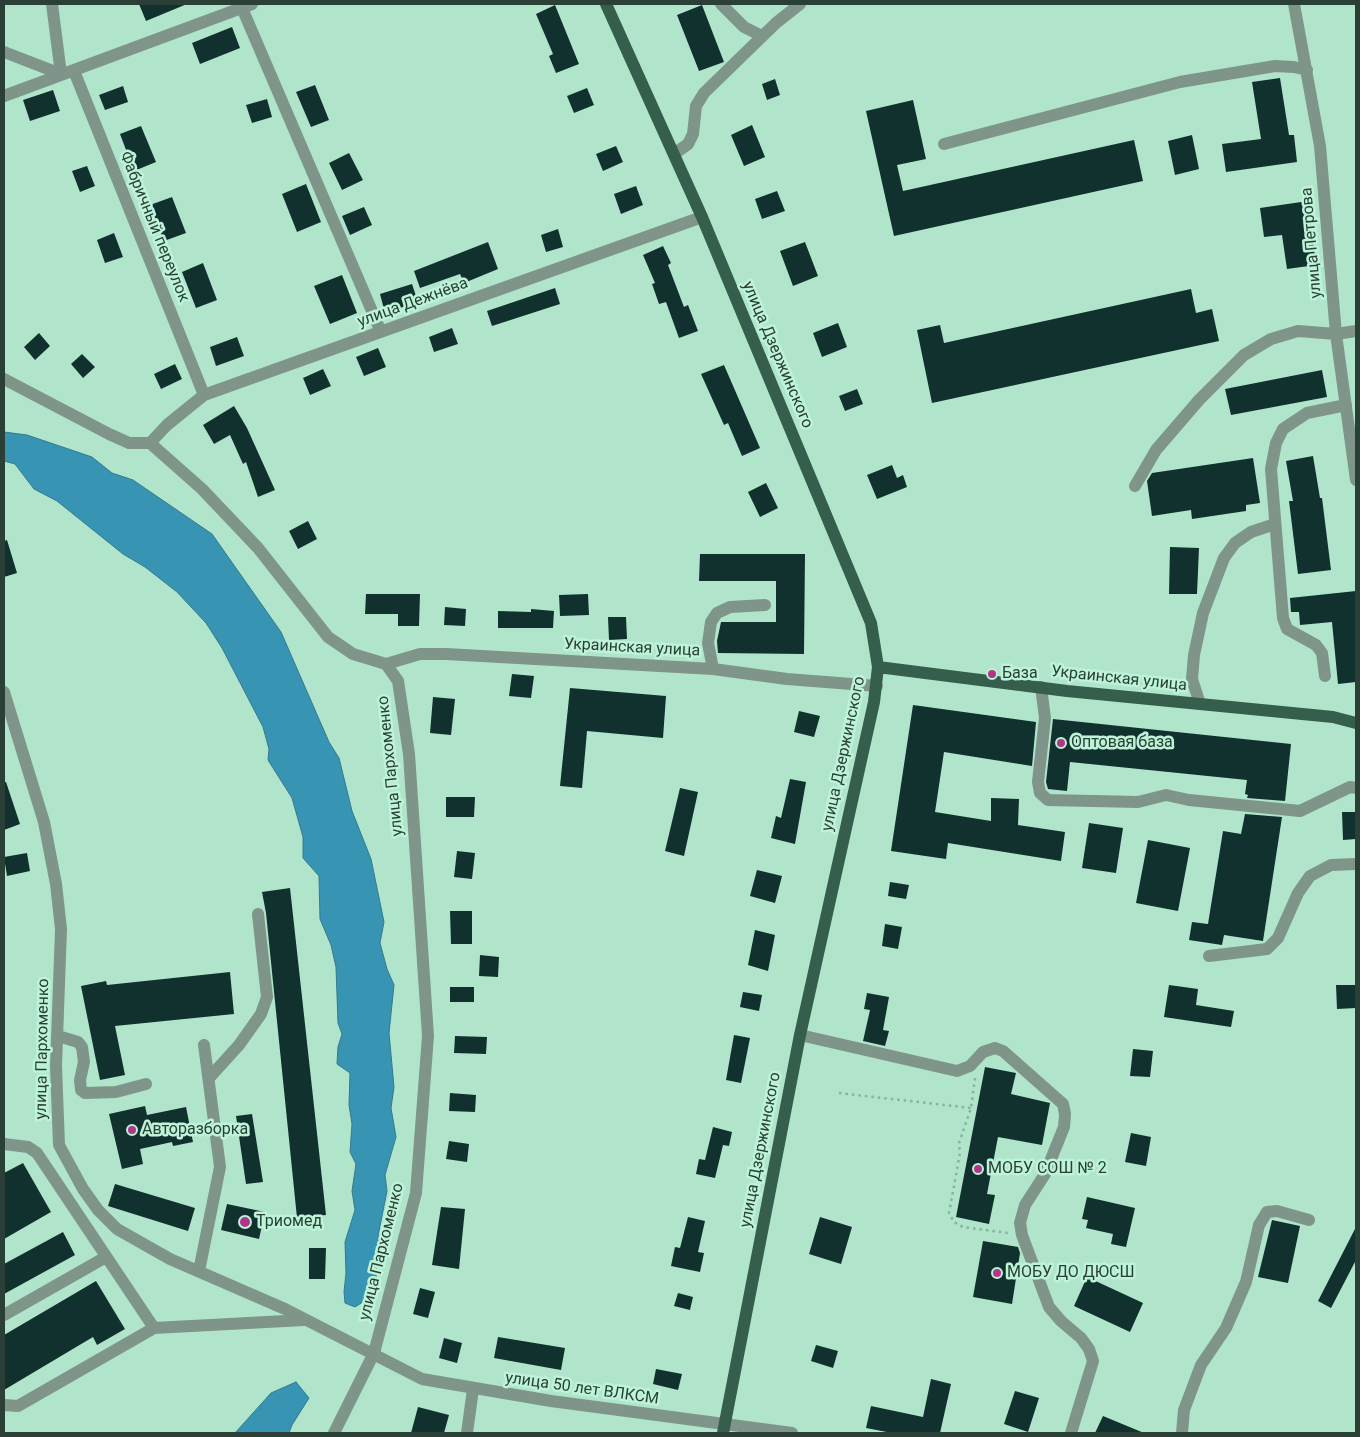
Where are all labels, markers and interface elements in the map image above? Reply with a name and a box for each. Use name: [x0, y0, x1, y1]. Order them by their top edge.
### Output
street label: Фабричный переулок: [115, 149, 193, 305]
street label: улица Петрова: [1298, 187, 1326, 299]
street label: улица Дежнёва: [355, 274, 471, 332]
street label: улица Дзержинского: [737, 279, 817, 431]
street label: Украинская улица: [563, 635, 701, 661]
street label: Украинская улица: [1050, 662, 1188, 696]
place label: База: [1002, 664, 1038, 684]
marker: База: [986, 668, 998, 680]
street label: улица Дзержинского: [818, 675, 870, 833]
street label: улица Пархоменко: [374, 695, 408, 837]
place label: Оптовая база: [1071, 733, 1173, 753]
marker: Оптовая база: [1055, 737, 1067, 749]
street label: улица Пархоменко: [32, 978, 54, 1120]
street label: улица Дзержинского: [737, 1071, 785, 1229]
place label: Авторазборка: [142, 1120, 248, 1140]
marker: Авторазборка: [126, 1124, 138, 1136]
place label: МОБУ СОШ № 2: [988, 1159, 1107, 1179]
marker: МОБУ СОШ № 2: [972, 1163, 984, 1175]
street label: улица Пархоменко: [356, 1181, 408, 1323]
place label: Триомед: [256, 1212, 322, 1232]
marker: Триомед: [238, 1215, 252, 1229]
place label: МОБУ ДО ДЮСШ: [1007, 1263, 1135, 1283]
marker: МОБУ ДО ДЮСШ: [991, 1267, 1003, 1279]
street label: улица 50 лет ВЛКСМ: [504, 1369, 660, 1409]

